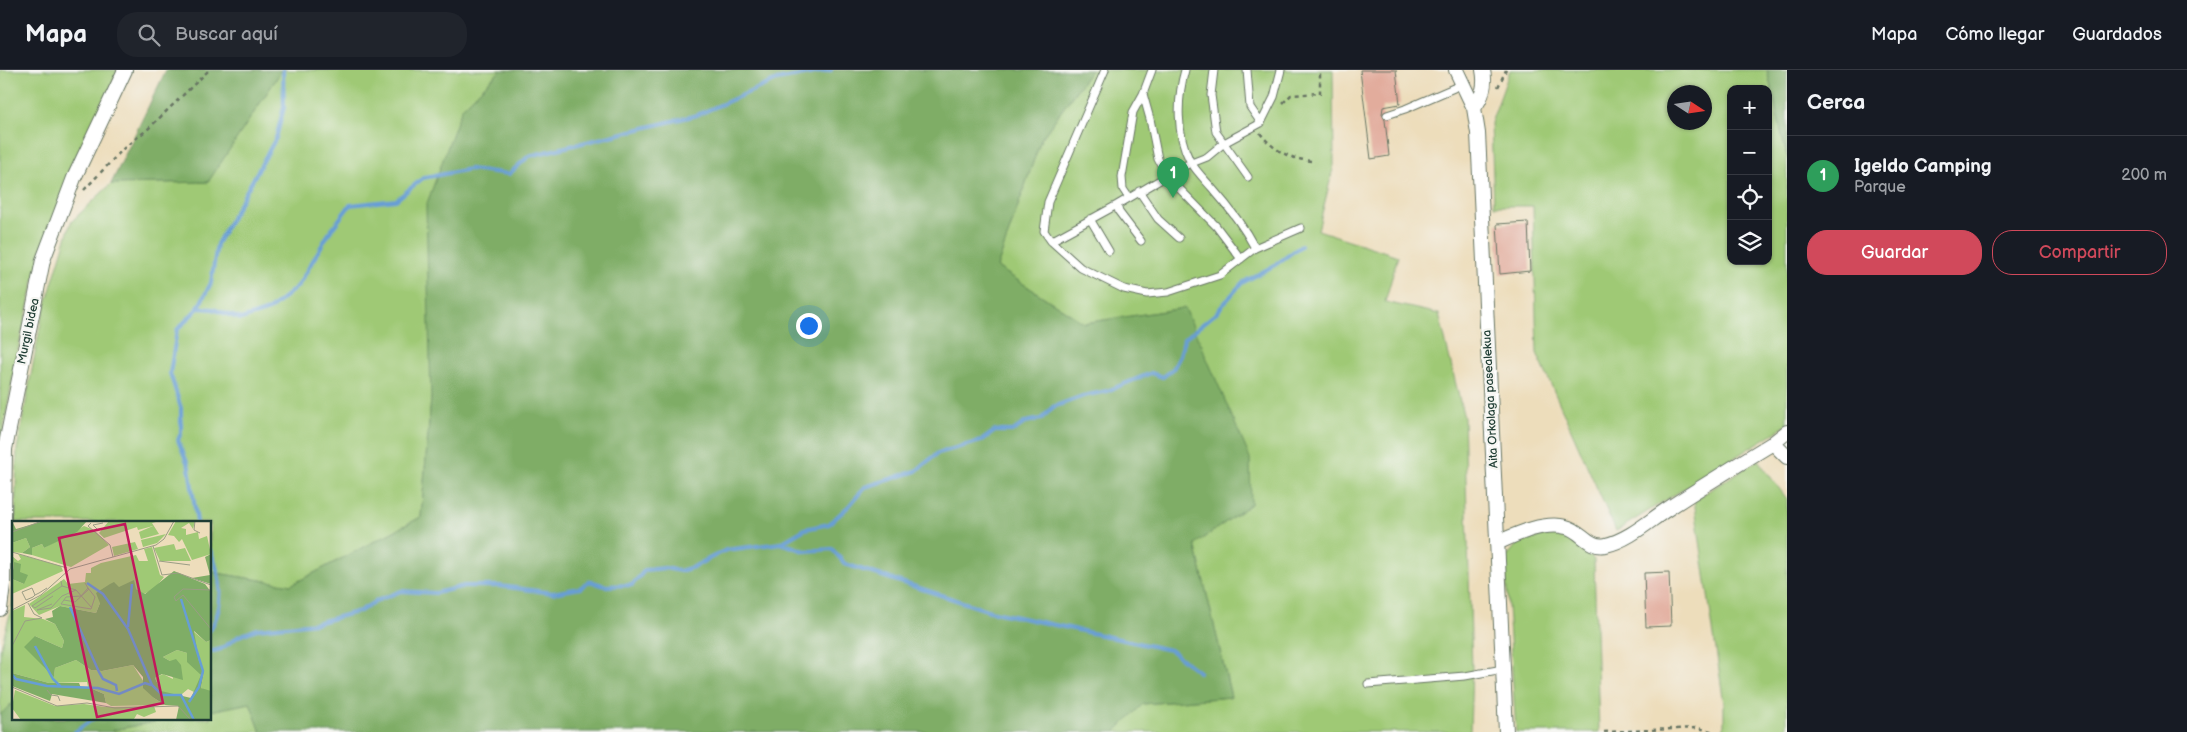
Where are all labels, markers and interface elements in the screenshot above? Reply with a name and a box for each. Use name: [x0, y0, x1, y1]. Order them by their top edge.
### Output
search box: [117, 12, 467, 57]
text: Mapa: [25, 20, 87, 49]
icon: search: [135, 21, 163, 49]
text: Buscar aquí: [175, 23, 278, 46]
text: Mapa: [1871, 24, 1917, 45]
text: Cómo llegar: [1945, 24, 2044, 45]
text: Guardados: [2072, 24, 2162, 45]
north arrow: [1667, 85, 1712, 130]
map controls: [1727, 85, 1772, 265]
button: +: [1727, 85, 1772, 130]
text: Cerca: [1807, 90, 1865, 115]
button: −: [1727, 130, 1772, 175]
text: Igeldo Camping: [1854, 155, 1992, 178]
pin: 1: [1157, 157, 1189, 198]
text: 1: [1820, 166, 1826, 185]
text: 200 m: [2121, 166, 2167, 185]
button: locate: [1727, 175, 1772, 220]
text: Parque: [1854, 178, 1906, 197]
button: layers: [1727, 220, 1772, 265]
button: Guardar: [1807, 230, 1982, 275]
button: Compartir: [1992, 230, 2167, 275]
street label: Murgil bidea: [14, 297, 43, 366]
your location: [796, 313, 822, 339]
street label: Aita Orkolaga pasealekua: [1479, 329, 1502, 468]
inset map: [12, 521, 211, 720]

